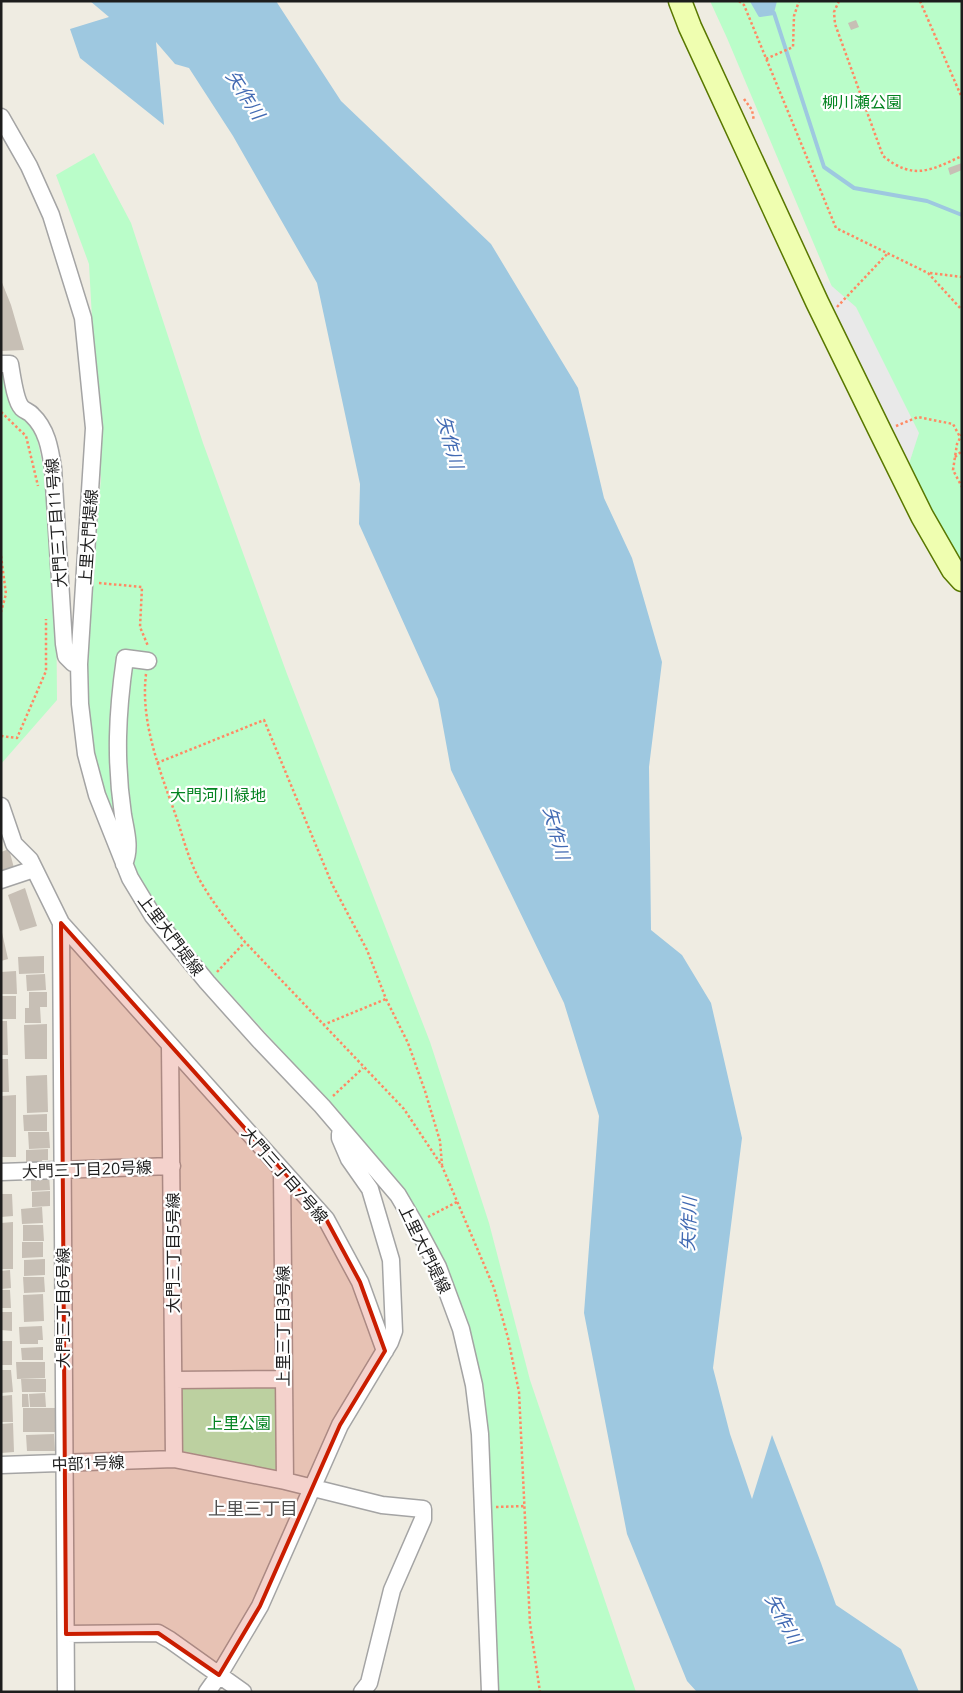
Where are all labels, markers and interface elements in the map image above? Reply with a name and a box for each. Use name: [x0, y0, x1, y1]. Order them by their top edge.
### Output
water label: 矢作川: [221, 65, 272, 125]
park label: 柳川瀬公園: [822, 91, 902, 113]
water label: 矢作川: [432, 413, 470, 473]
street label: 大門三丁目11号線: [40, 457, 72, 589]
street label: 上里大門堤線: [74, 488, 102, 586]
park label: 大門河川緑地: [170, 784, 266, 806]
water label: 矢作川: [538, 804, 576, 864]
street label: 上里大門堤線: [133, 890, 209, 980]
street label: 大門三丁目7号線: [237, 1122, 333, 1228]
street label: 大門三丁目20号線: [21, 1156, 153, 1182]
street label: 大門三丁目5号線: [162, 1192, 184, 1314]
water label: 矢作川: [675, 1195, 701, 1251]
street label: 上里大門堤線: [394, 1201, 456, 1297]
street label: 大門三丁目6号線: [52, 1247, 74, 1369]
street label: 上里三丁目3号線: [272, 1265, 294, 1387]
park label: 上里公園: [207, 1412, 271, 1434]
street label: 中部1号線: [51, 1451, 125, 1475]
district label: 上里三丁目: [208, 1496, 298, 1520]
water label: 矢作川: [760, 1589, 808, 1650]

